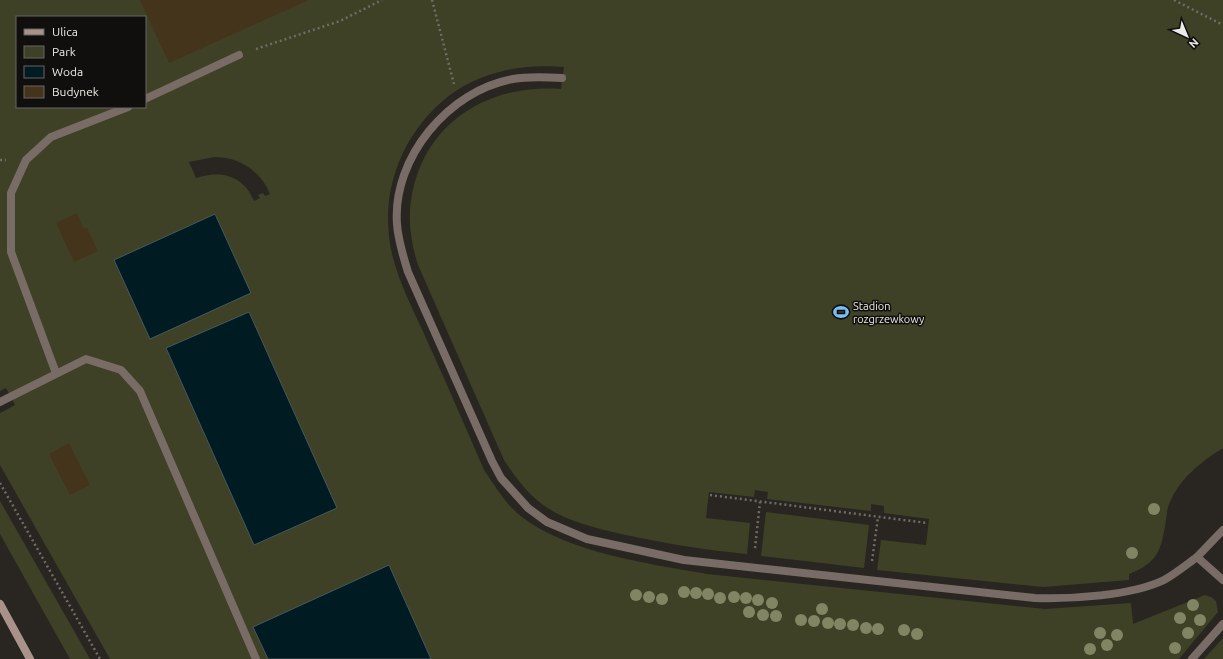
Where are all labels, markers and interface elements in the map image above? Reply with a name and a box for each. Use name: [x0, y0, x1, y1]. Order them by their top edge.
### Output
legend: [16, 16, 146, 108]
north arrow: [1167, 16, 1207, 56]
text: Ulica: [52, 25, 78, 38]
text: N: [1187, 36, 1201, 50]
text: Park: [52, 45, 76, 58]
text: Woda: [52, 65, 83, 78]
text: Budynek: [52, 85, 99, 98]
place label: Stadion rozgrzewkowy: [853, 300, 925, 325]
sports icon: Stadion rozgrzewkowy: [832, 303, 850, 321]

